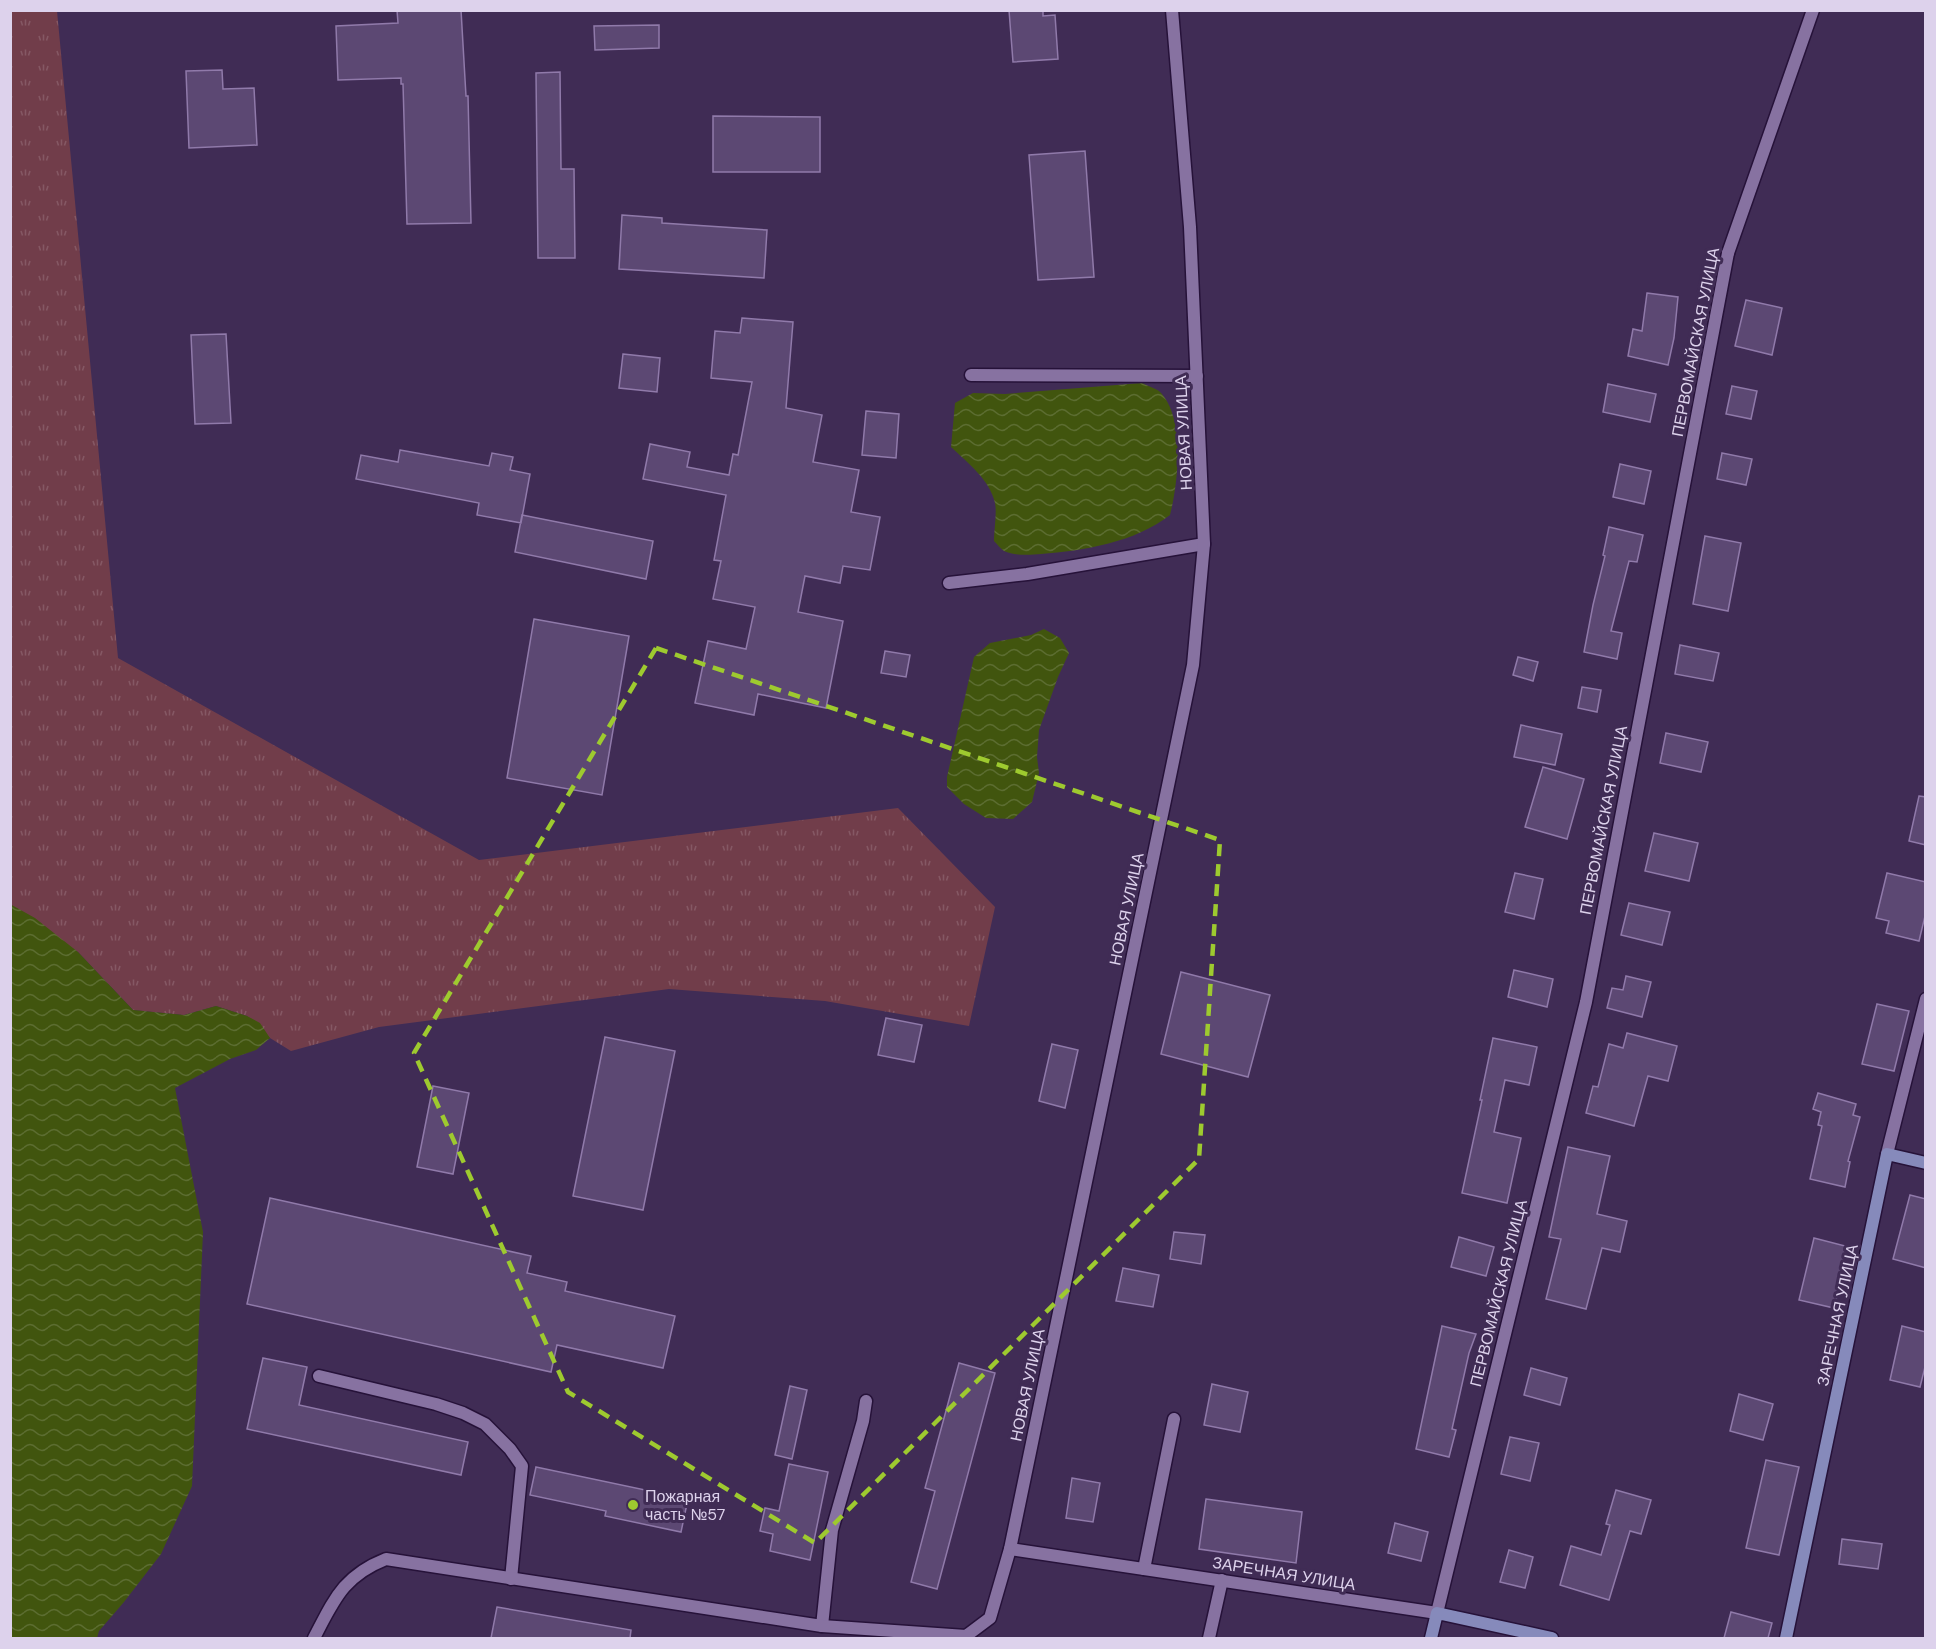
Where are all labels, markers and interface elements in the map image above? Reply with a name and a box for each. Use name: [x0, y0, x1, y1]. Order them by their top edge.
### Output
street label: ПЕРВОМАЙСКАЯ УЛИЦА: [1667, 245, 1724, 439]
street label: НОВАЯ УЛИЦА: [1170, 375, 1197, 491]
street label: ПЕРВОМАЙСКАЯ УЛИЦА: [1575, 723, 1632, 917]
street label: НОВАЯ УЛИЦА: [1104, 850, 1149, 967]
street label: ПЕРВОМАЙСКАЯ УЛИЦА: [1465, 1197, 1532, 1389]
street label: ЗАРЕЧНАЯ УЛИЦА: [1812, 1242, 1863, 1388]
street label: НОВАЯ УЛИЦА: [1005, 1326, 1050, 1443]
place label: Пожарная часть №57: [645, 1486, 725, 1525]
marker: Пожарная часть №57: [626, 1498, 640, 1512]
street label: ЗАРЕЧНАЯ УЛИЦА: [1211, 1552, 1357, 1595]

